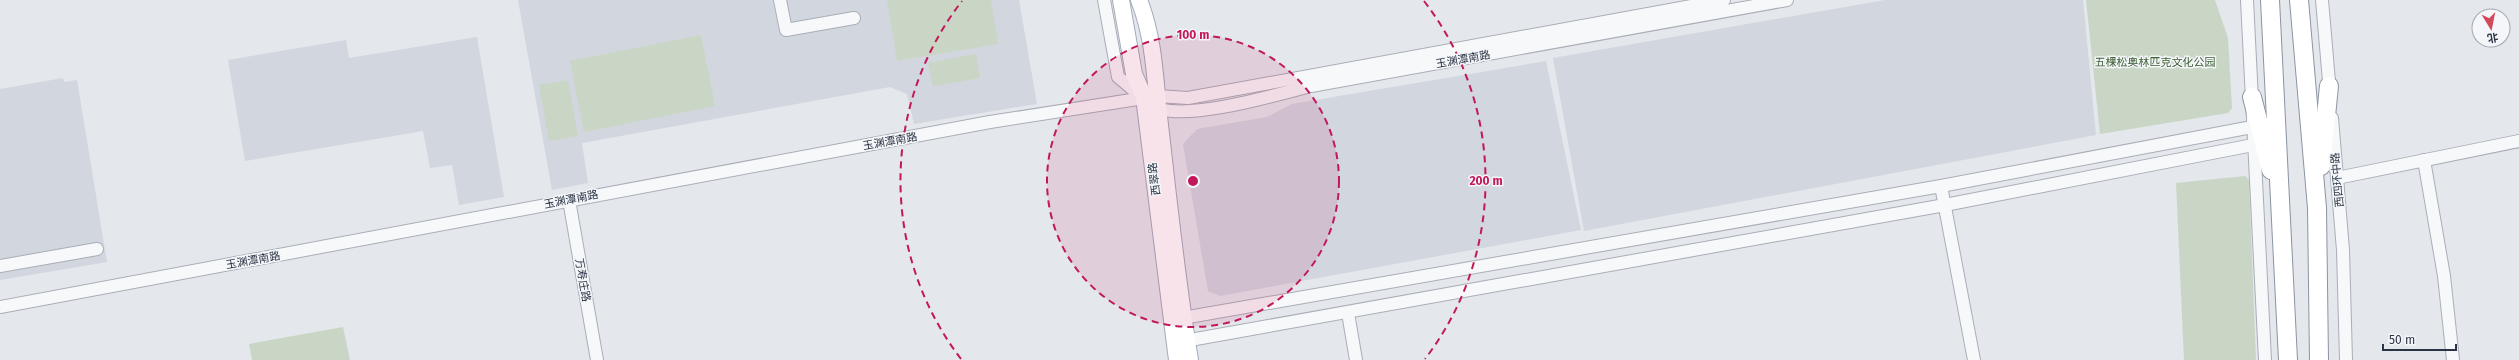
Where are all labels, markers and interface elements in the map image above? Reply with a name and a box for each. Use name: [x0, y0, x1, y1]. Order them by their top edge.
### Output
north arrow: [2471, 8, 2511, 48]
text: 100 m: [1177, 28, 1209, 42]
text: 北: [2486, 30, 2499, 45]
street label: 玉渊潭南路: [1435, 48, 1491, 71]
park label: 五棵松奥林匹克文化公园: [2095, 56, 2216, 69]
street label: 玉渊潭南路: [862, 130, 918, 153]
street label: 西四环中路: [2329, 152, 2346, 208]
street label: 西翠路: [1146, 162, 1163, 196]
centre of rings: [1186, 174, 1200, 188]
text: 200 m: [1469, 174, 1503, 188]
street label: 玉渊潭南路: [543, 188, 599, 211]
street label: 玉渊潭南路: [225, 249, 281, 272]
street label: 万寿庄路: [572, 257, 593, 303]
scale bar: [2383, 326, 2456, 352]
text: 50 m: [2389, 333, 2415, 347]

